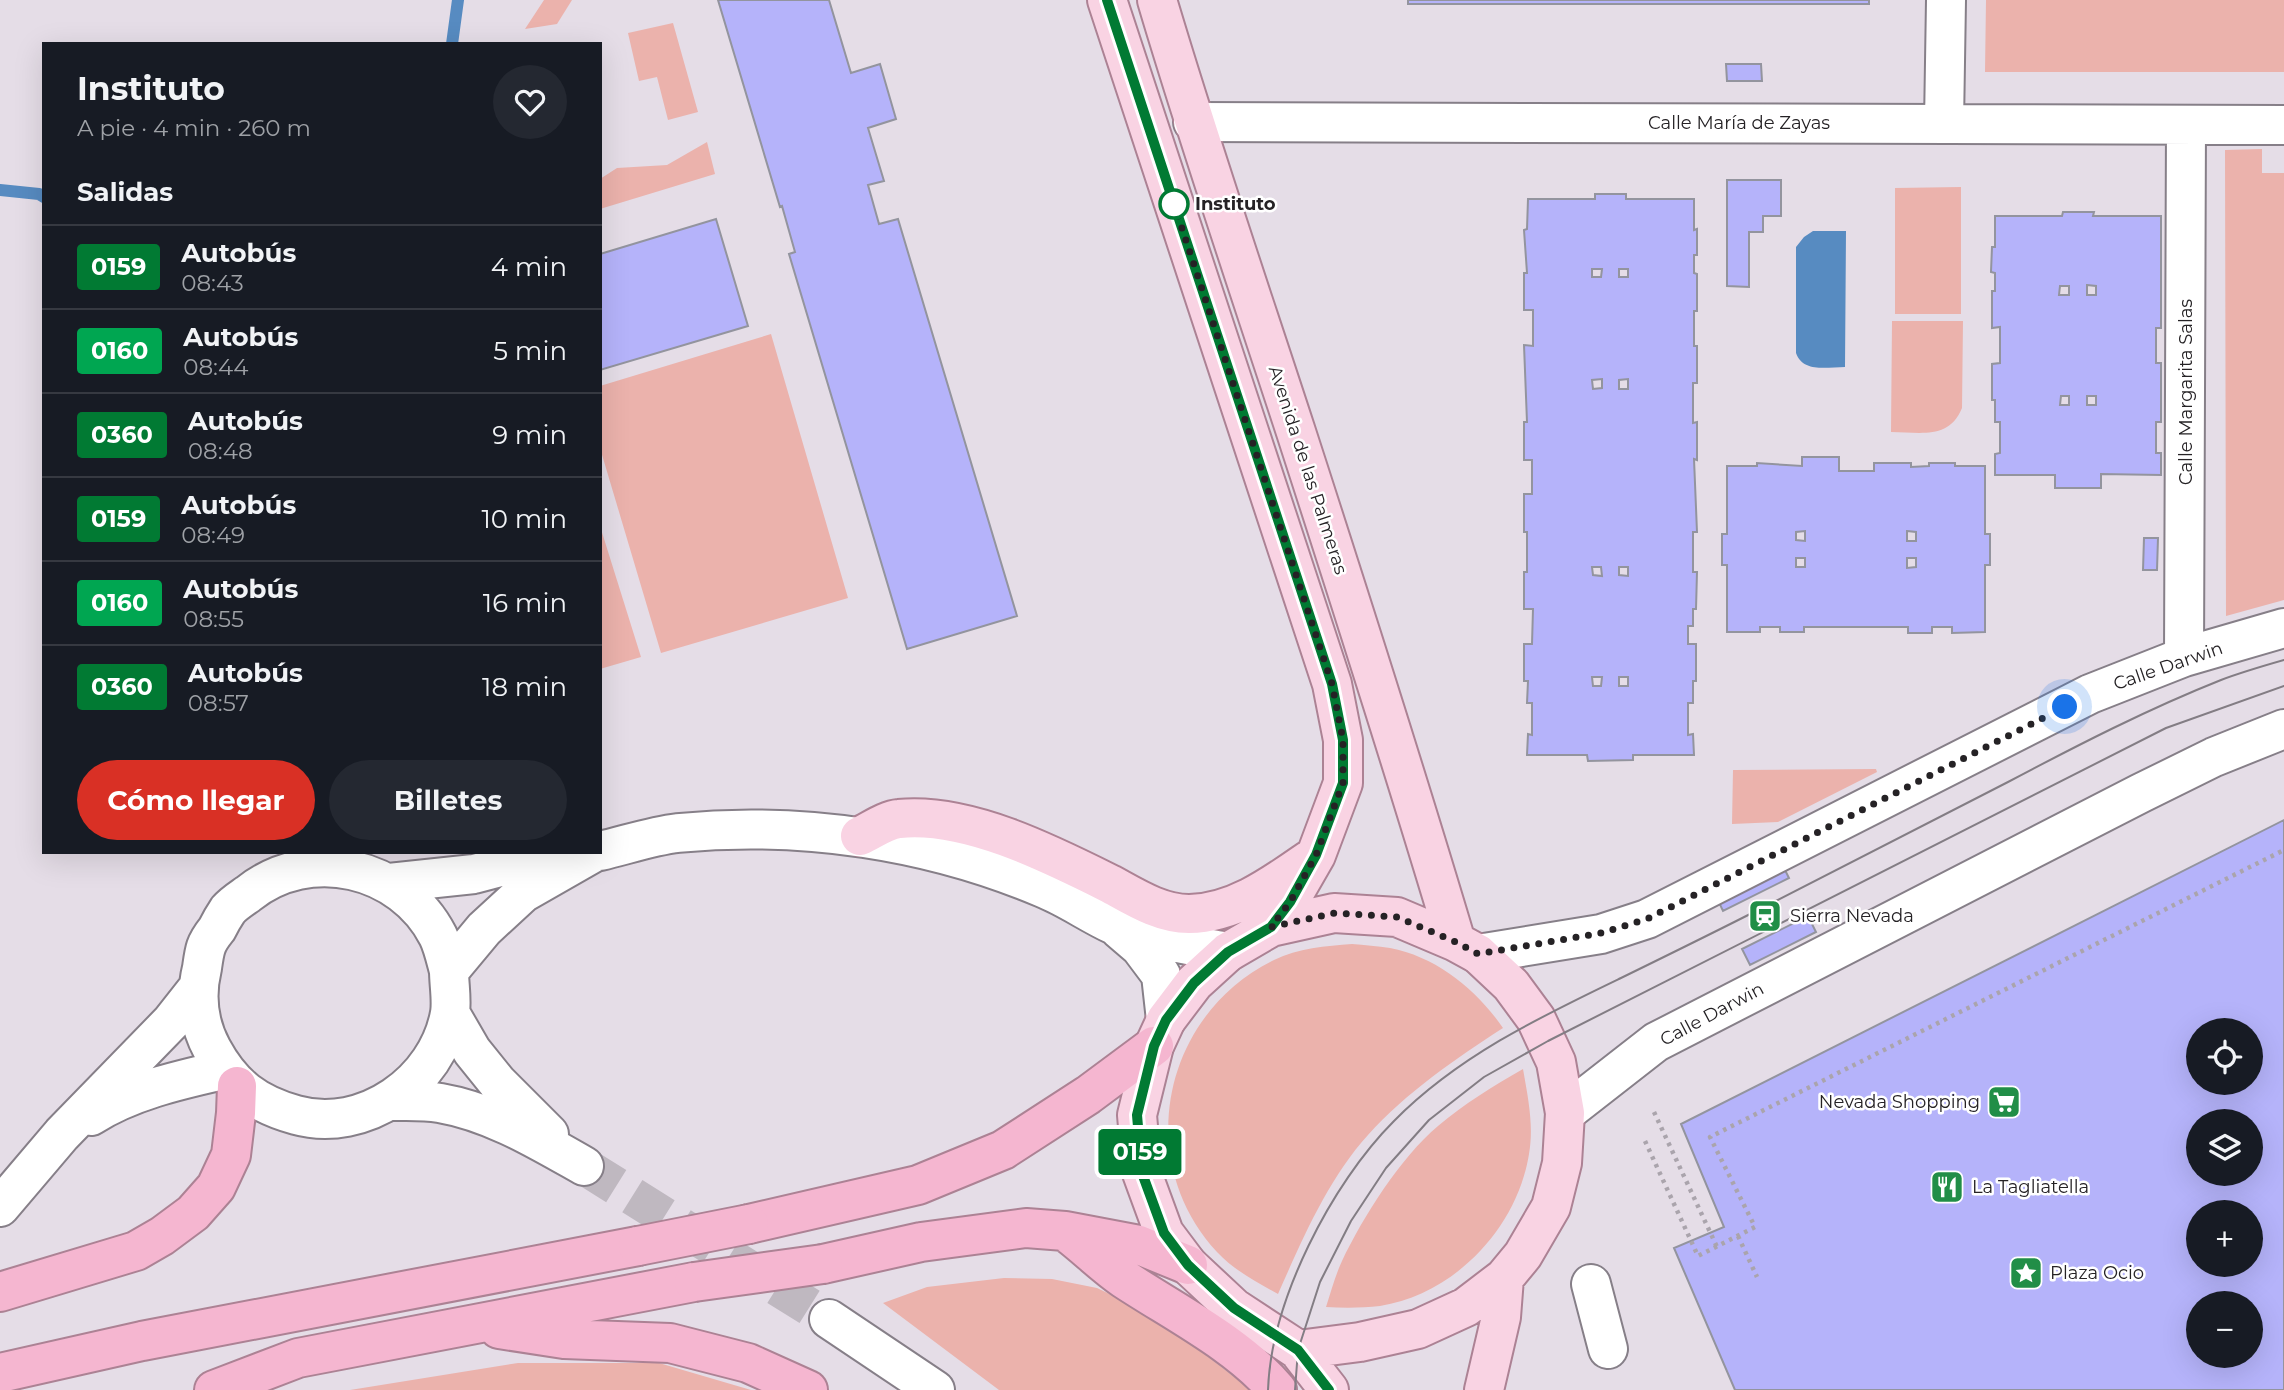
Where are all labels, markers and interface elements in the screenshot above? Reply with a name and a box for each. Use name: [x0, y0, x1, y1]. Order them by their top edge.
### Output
button: heart: [493, 65, 567, 139]
text: Instituto: [77, 68, 225, 108]
street label: Calle María de Zayas: [1648, 112, 1830, 134]
text: A pie · 4 min · 260 m: [77, 114, 311, 142]
text: Salidas: [77, 176, 173, 208]
marker: Instituto: [1159, 189, 1189, 219]
place label: Instituto: [1195, 193, 1276, 215]
text: Autobús: [181, 237, 296, 269]
text: 4 min: [491, 251, 567, 283]
text: 0159: [91, 252, 146, 281]
text: 08:43: [181, 269, 244, 297]
street label: Calle Margarita Salas: [2175, 299, 2197, 485]
text: Autobús: [183, 321, 298, 353]
text: 5 min: [493, 335, 567, 367]
text: 0160: [91, 336, 148, 365]
text: 08:44: [183, 353, 248, 381]
street label: Avenida de las Palmeras: [1264, 363, 1352, 577]
text: Autobús: [188, 405, 303, 437]
text: 9 min: [492, 419, 567, 451]
text: 0360: [91, 420, 153, 449]
text: 08:48: [188, 437, 253, 465]
text: Autobús: [181, 489, 296, 521]
text: 10 min: [481, 503, 567, 535]
text: 0159: [91, 504, 146, 533]
text: 08:49: [181, 521, 245, 549]
text: Autobús: [183, 573, 298, 605]
text: 16 min: [483, 587, 567, 619]
text: 0160: [91, 588, 148, 617]
text: 08:55: [183, 605, 244, 633]
street label: Calle Darwin: [2110, 637, 2226, 695]
text: Autobús: [188, 657, 303, 689]
text: 18 min: [482, 671, 567, 703]
text: 0360: [91, 672, 153, 701]
text: 08:57: [188, 689, 249, 717]
your location: [2047, 689, 2082, 724]
button: Cómo llegar: [77, 760, 315, 840]
button: Billetes: [329, 760, 567, 840]
station icon: Sierra Nevada: [1746, 897, 1784, 935]
place label: Sierra Nevada: [1790, 905, 1914, 927]
street label: Calle Darwin: [1656, 977, 1768, 1051]
map controls: [2186, 1018, 2263, 1368]
button: locate: [2186, 1018, 2263, 1095]
supermarket icon: Nevada Shopping: [1985, 1083, 2023, 1121]
place label: Nevada Shopping: [1819, 1091, 1980, 1113]
button: layers: [2186, 1109, 2263, 1186]
line badge: 0159: [1091, 1129, 1189, 1175]
text: 0159: [1112, 1137, 1168, 1166]
restaurant icon: La Tagliatella: [1928, 1168, 1966, 1206]
place label: La Tagliatella: [1972, 1176, 2089, 1198]
button: +: [2186, 1200, 2263, 1277]
place icon: Plaza Ocio: [2007, 1254, 2045, 1292]
place label: Plaza Ocio: [2050, 1262, 2144, 1284]
button: −: [2186, 1291, 2263, 1368]

